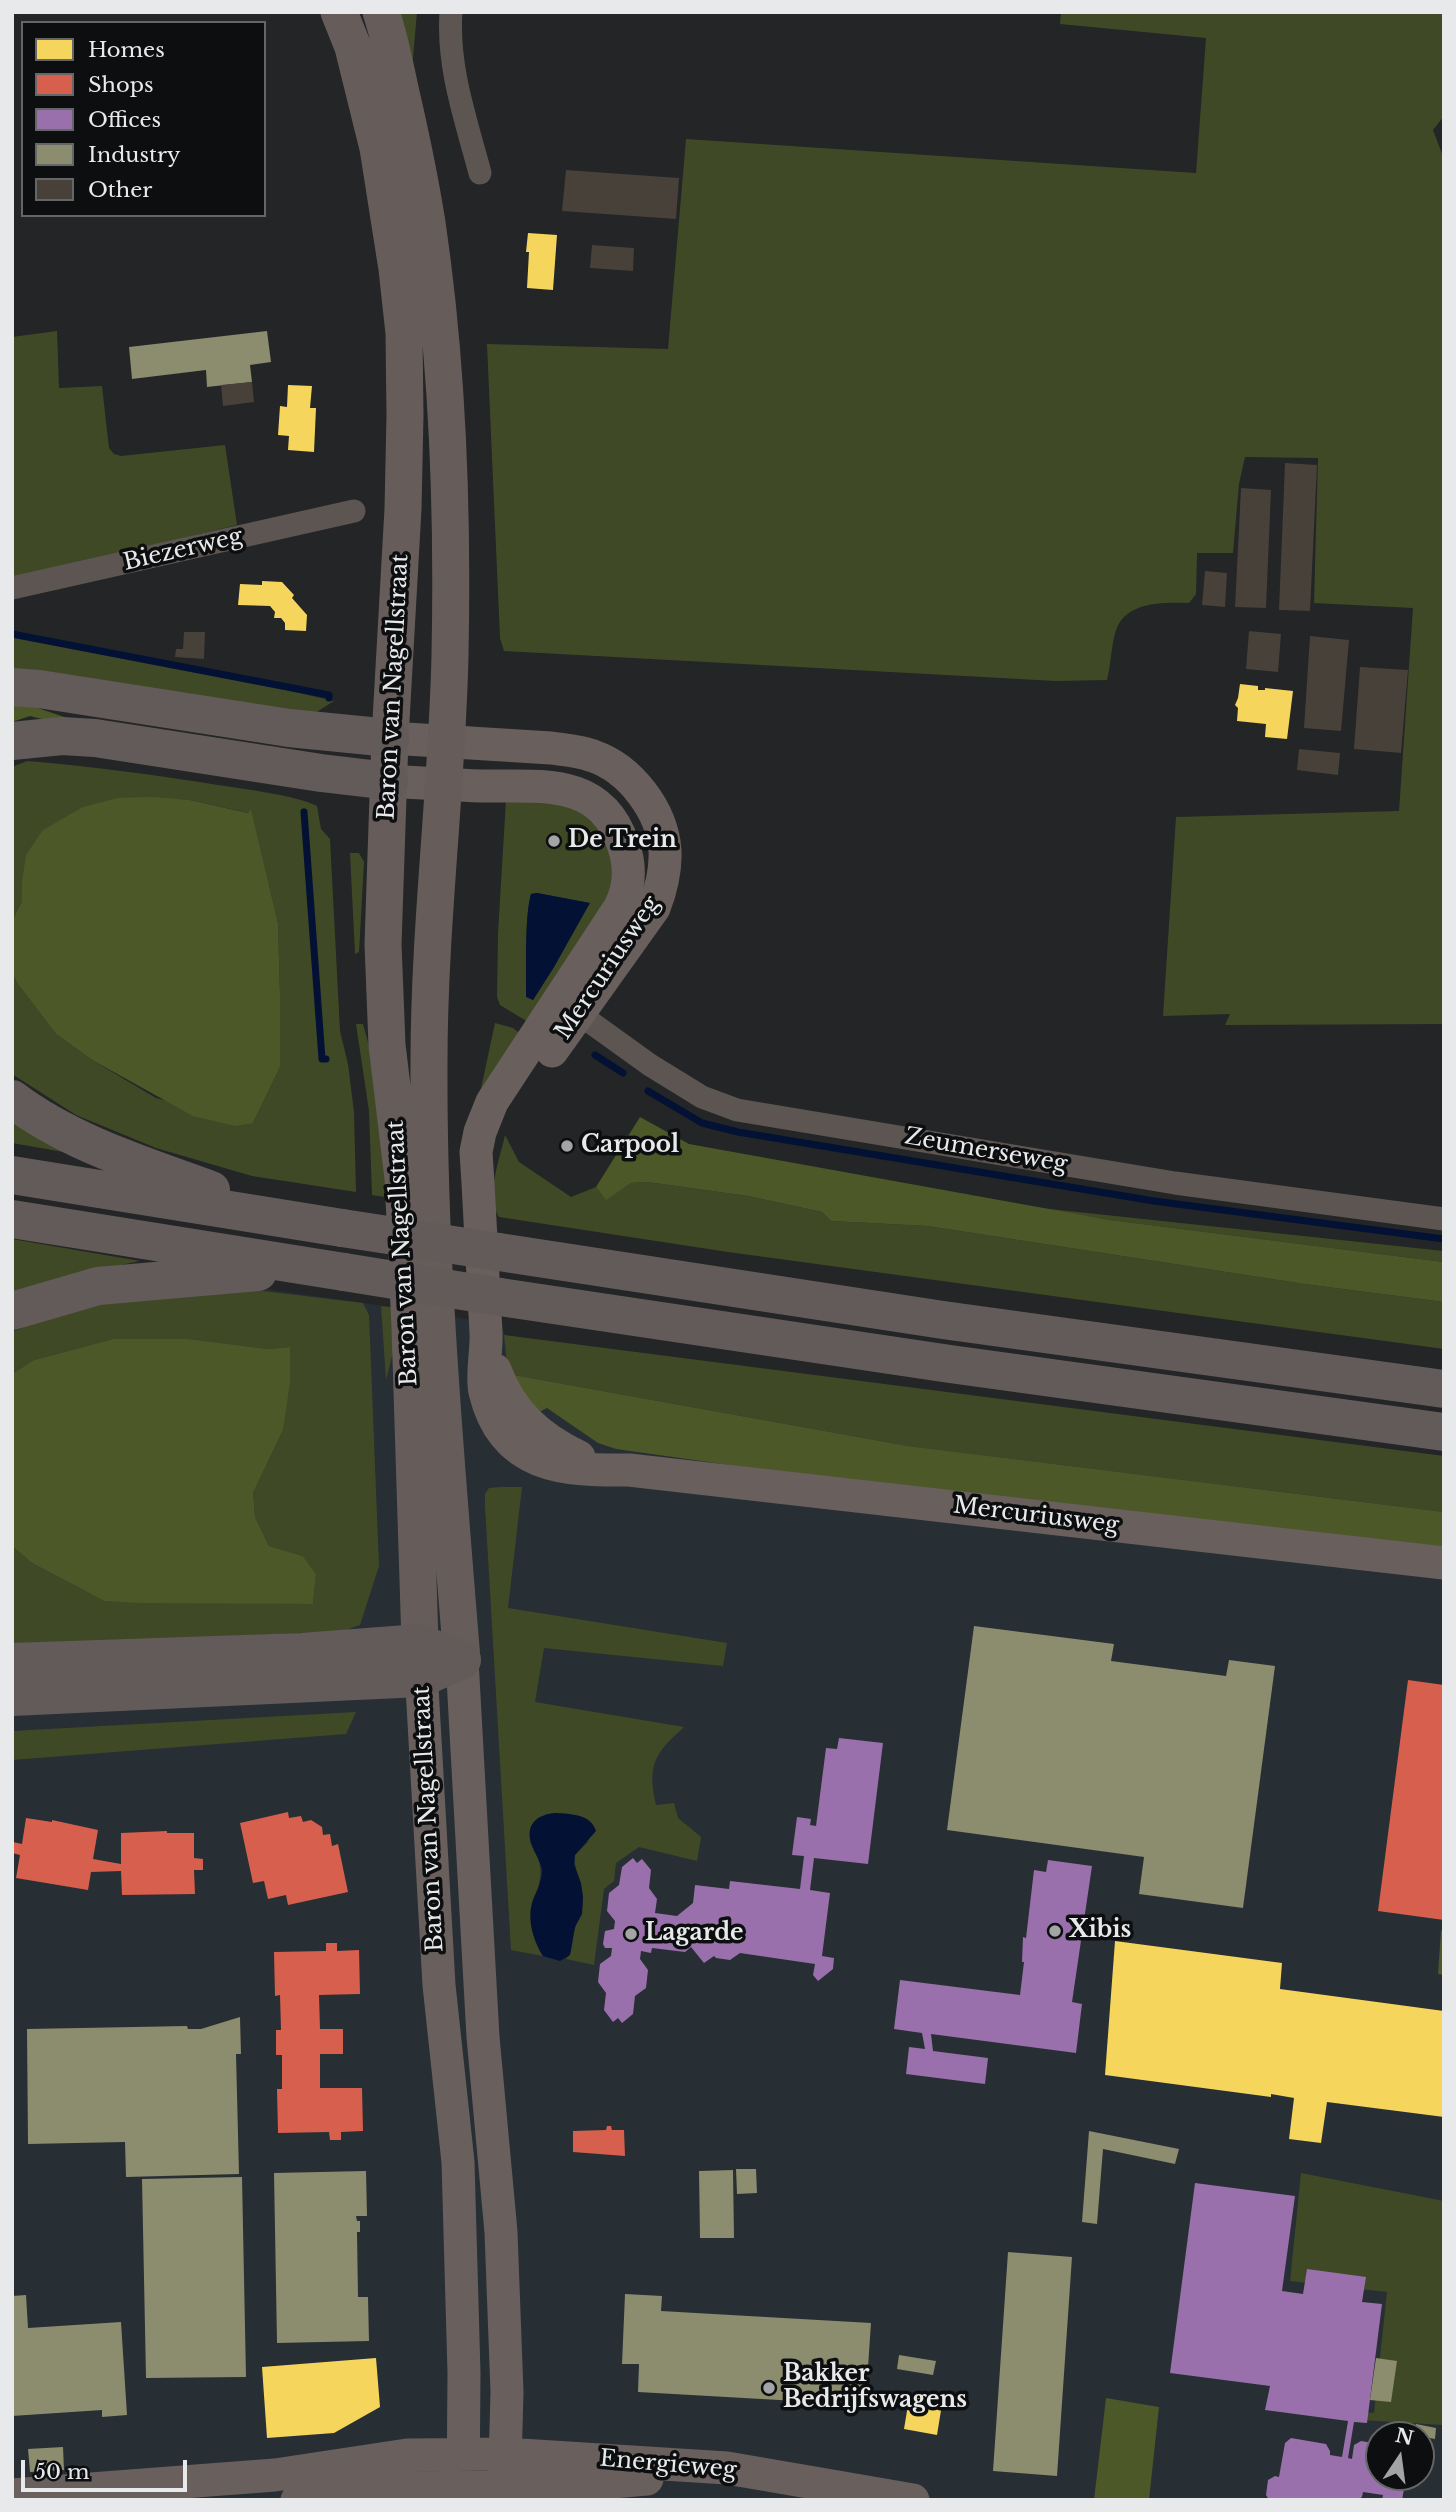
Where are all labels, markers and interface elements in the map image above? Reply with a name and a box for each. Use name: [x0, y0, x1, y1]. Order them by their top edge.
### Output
legend: [21, 21, 266, 217]
text: Homes: [88, 37, 165, 63]
text: Shops: [88, 72, 154, 98]
text: Offices: [88, 107, 161, 133]
text: Industry: [88, 142, 180, 168]
text: Other: [88, 177, 152, 203]
street label: Biezerweg: [121, 523, 245, 577]
street label: Baron van Nagellstraat: [373, 553, 415, 821]
place label: De Trein: [568, 827, 677, 855]
marker: De Trein: [546, 833, 562, 849]
street label: Mercuriusweg: [550, 891, 666, 1045]
street label: Baron van Nagellstraat: [382, 1119, 424, 1387]
street label: Zeumerseweg: [903, 1123, 1069, 1179]
place label: Carpool: [581, 1132, 679, 1160]
marker: Carpool: [559, 1138, 575, 1154]
street label: Mercuriusweg: [952, 1492, 1120, 1540]
street label: Baron van Nagellstraat: [408, 1685, 450, 1953]
place label: Xibis: [1069, 1917, 1131, 1945]
place label: Lagarde: [645, 1920, 744, 1948]
marker: Xibis: [1047, 1923, 1063, 1939]
marker: Lagarde: [623, 1926, 639, 1942]
place label: Bakker Bedrijfswagens: [783, 2361, 967, 2415]
marker: Bakker Bedrijfswagens: [761, 2380, 777, 2396]
north arrow: [1365, 2421, 1435, 2491]
text: N: [1393, 2424, 1416, 2450]
street label: Energieweg: [598, 2445, 738, 2485]
scale bar: [24, 2446, 191, 2490]
text: 50 m: [34, 2459, 89, 2485]

